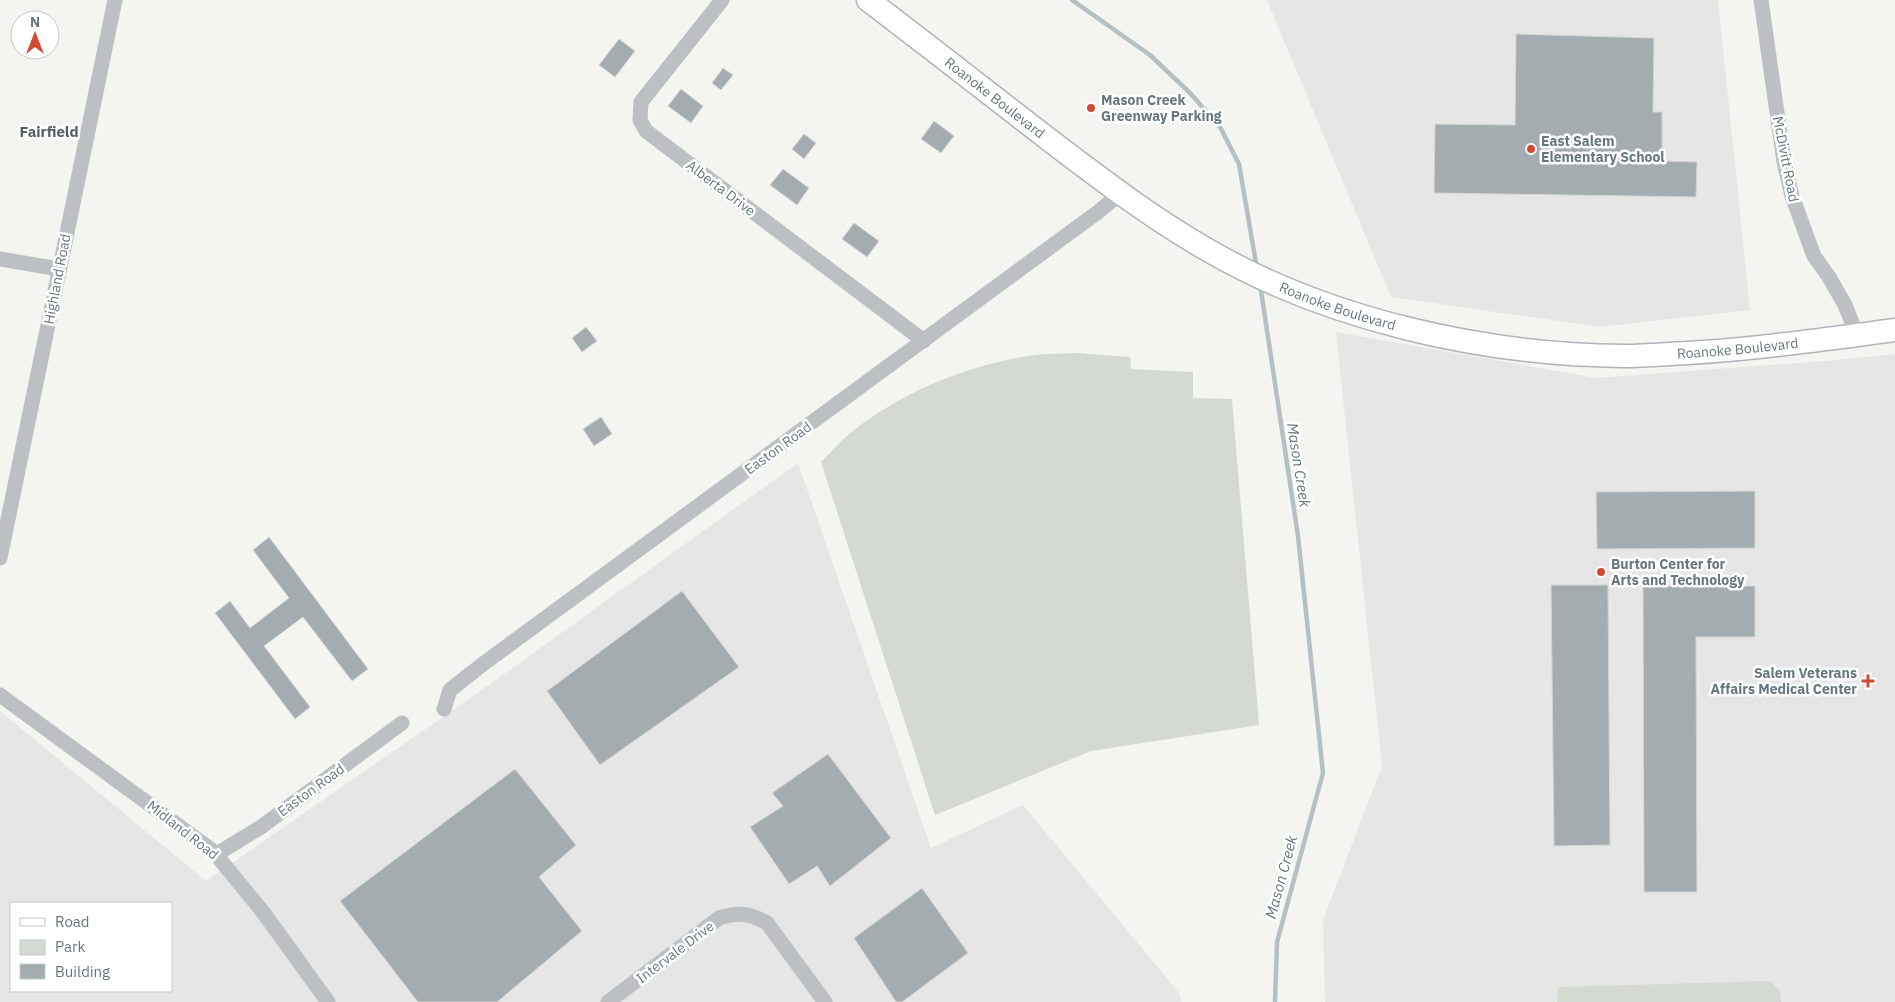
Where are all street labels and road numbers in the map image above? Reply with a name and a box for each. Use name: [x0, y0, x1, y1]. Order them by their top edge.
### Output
street label: Roanoke Boulevard: [941, 53, 1048, 142]
street label: McDivitt Road: [1769, 115, 1803, 203]
street label: Alberta Drive: [683, 156, 759, 220]
street label: Highland Road: [39, 232, 75, 326]
street label: Roanoke Boulevard: [1277, 278, 1398, 334]
street label: Roanoke Boulevard: [1676, 334, 1799, 363]
street label: Easton Road: [741, 418, 815, 478]
street label: Easton Road: [274, 760, 348, 820]
street label: Midland Road: [144, 796, 222, 864]
street label: Intervale Drive: [632, 917, 718, 987]

